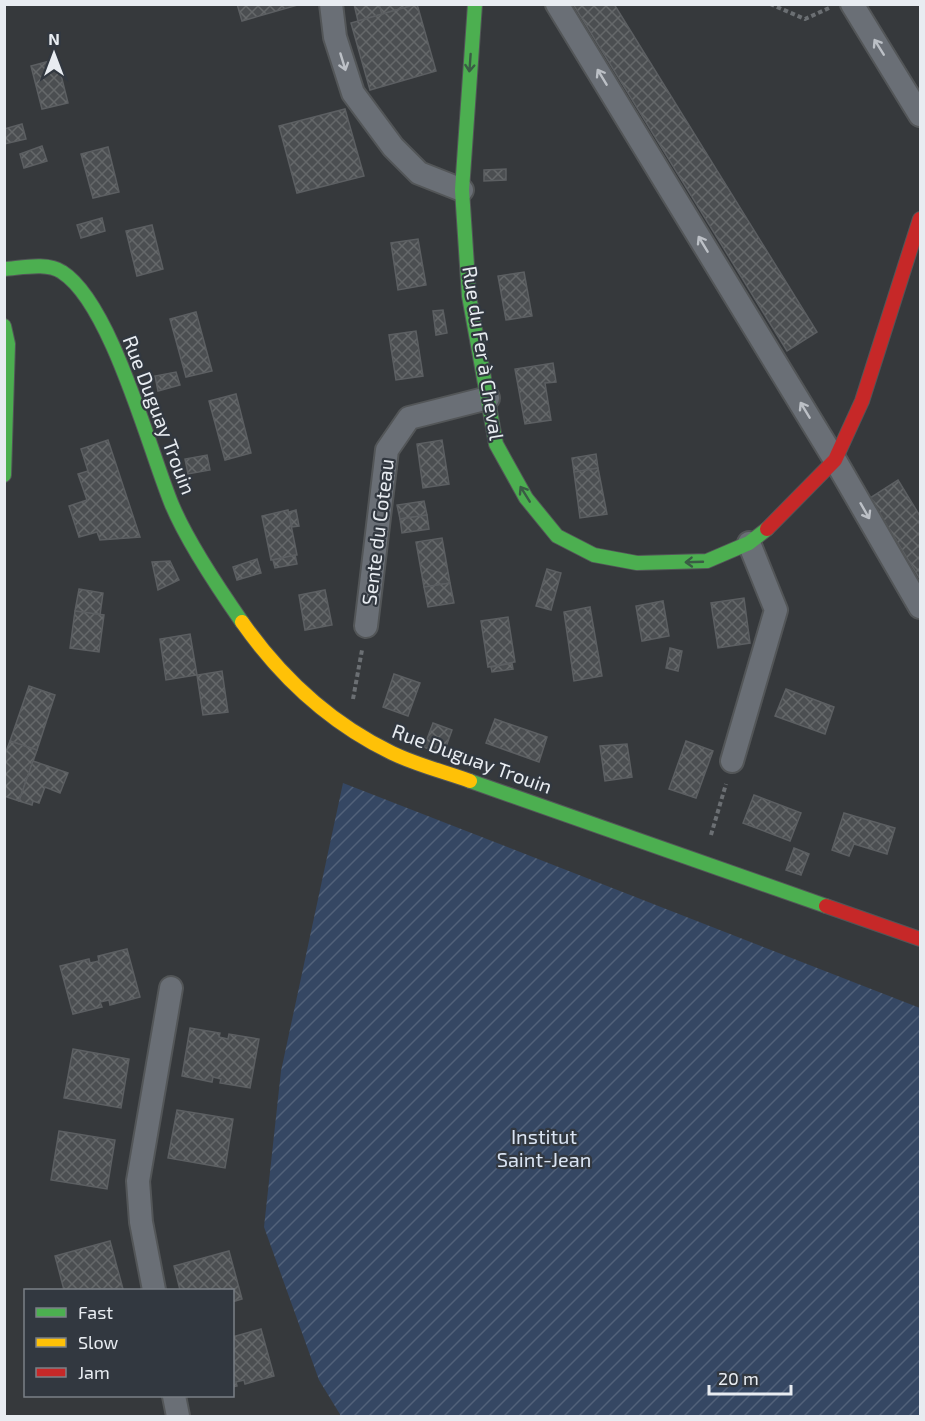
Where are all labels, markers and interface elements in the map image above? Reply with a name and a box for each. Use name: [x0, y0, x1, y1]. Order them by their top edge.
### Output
north arrow: [24, 24, 84, 84]
text: N: [48, 29, 60, 48]
one-way arrow: [873, 39, 885, 56]
one-way arrow: [338, 52, 349, 71]
one-way arrow: [464, 52, 475, 72]
one-way arrow: [595, 69, 608, 86]
one-way arrow: [697, 236, 709, 253]
street label: Rue du Fer à Cheval: [458, 264, 510, 442]
street label: Rue Duguay Trouin: [119, 332, 201, 497]
one-way arrow: [798, 402, 810, 419]
street label: Sente du Coteau: [356, 457, 398, 606]
one-way arrow: [519, 486, 531, 503]
one-way arrow: [859, 502, 871, 519]
one-way arrow: [684, 556, 704, 567]
street label: Rue Duguay Trouin: [389, 718, 555, 798]
park label: Institut Saint-Jean: [497, 1124, 591, 1171]
legend: [24, 1289, 234, 1397]
text: Fast: [78, 1301, 113, 1323]
text: Slow: [78, 1331, 119, 1353]
scale bar: [709, 1358, 792, 1396]
text: Jam: [78, 1361, 110, 1383]
text: 20 m: [718, 1367, 759, 1389]

